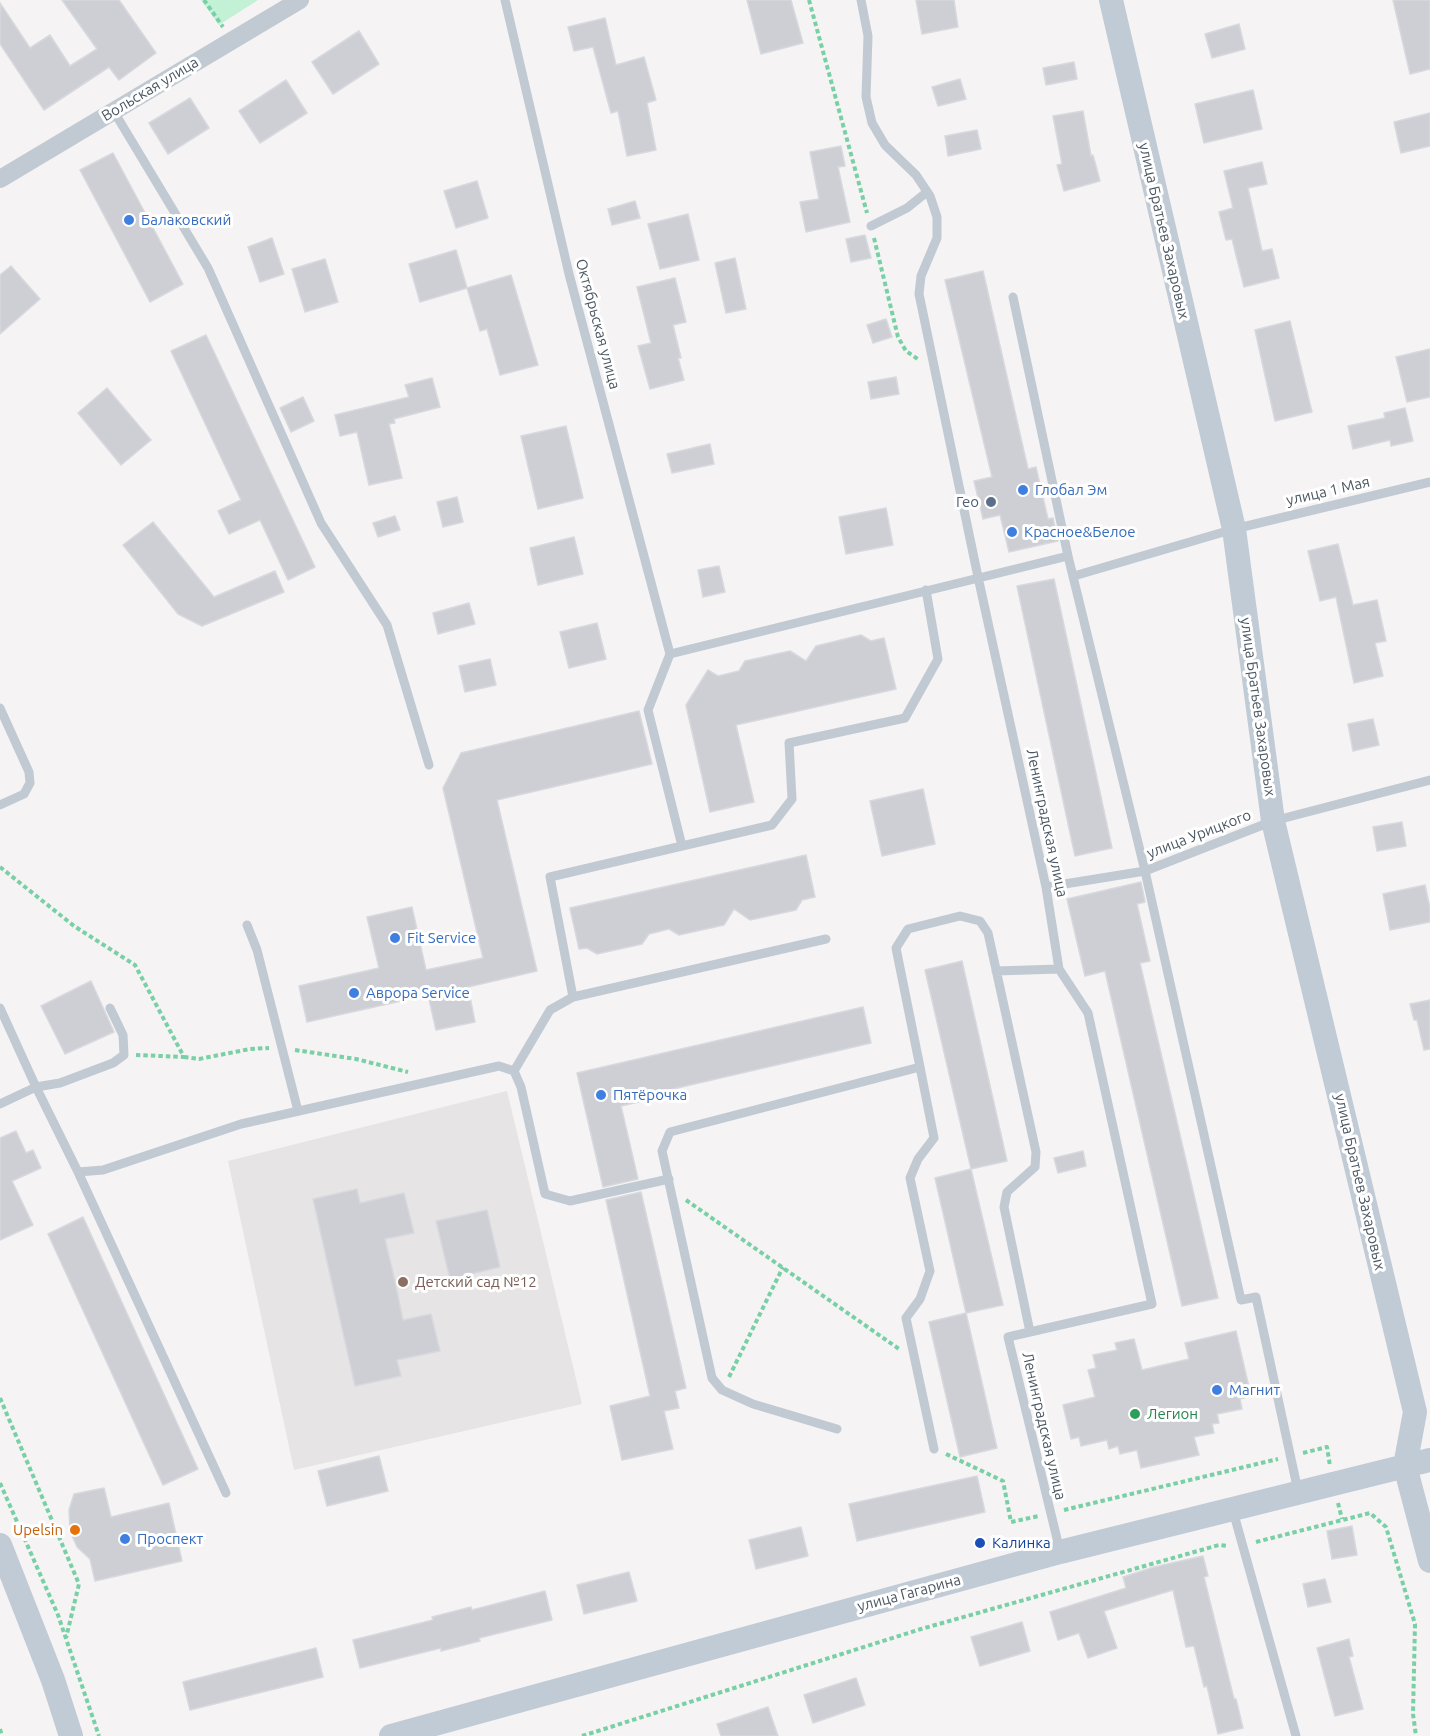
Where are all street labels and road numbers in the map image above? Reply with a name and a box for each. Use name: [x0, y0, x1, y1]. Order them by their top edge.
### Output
street label: Вольская улица: [98, 53, 202, 125]
street label: улица Братьев Захаровых: [1135, 141, 1193, 321]
street label: Октябрьская улица: [572, 257, 624, 391]
street label: улица 1 Мая: [1284, 473, 1372, 509]
street label: улица Братьев Захаровых: [1237, 616, 1279, 798]
street label: Ленинградская улица: [1022, 747, 1072, 899]
street label: улица Урицкого: [1144, 806, 1254, 862]
street label: улица Братьев Захаровых: [1331, 1092, 1389, 1272]
street label: Ленинградская улица: [1018, 1350, 1070, 1502]
street label: улица Гагарина: [855, 1571, 963, 1615]

